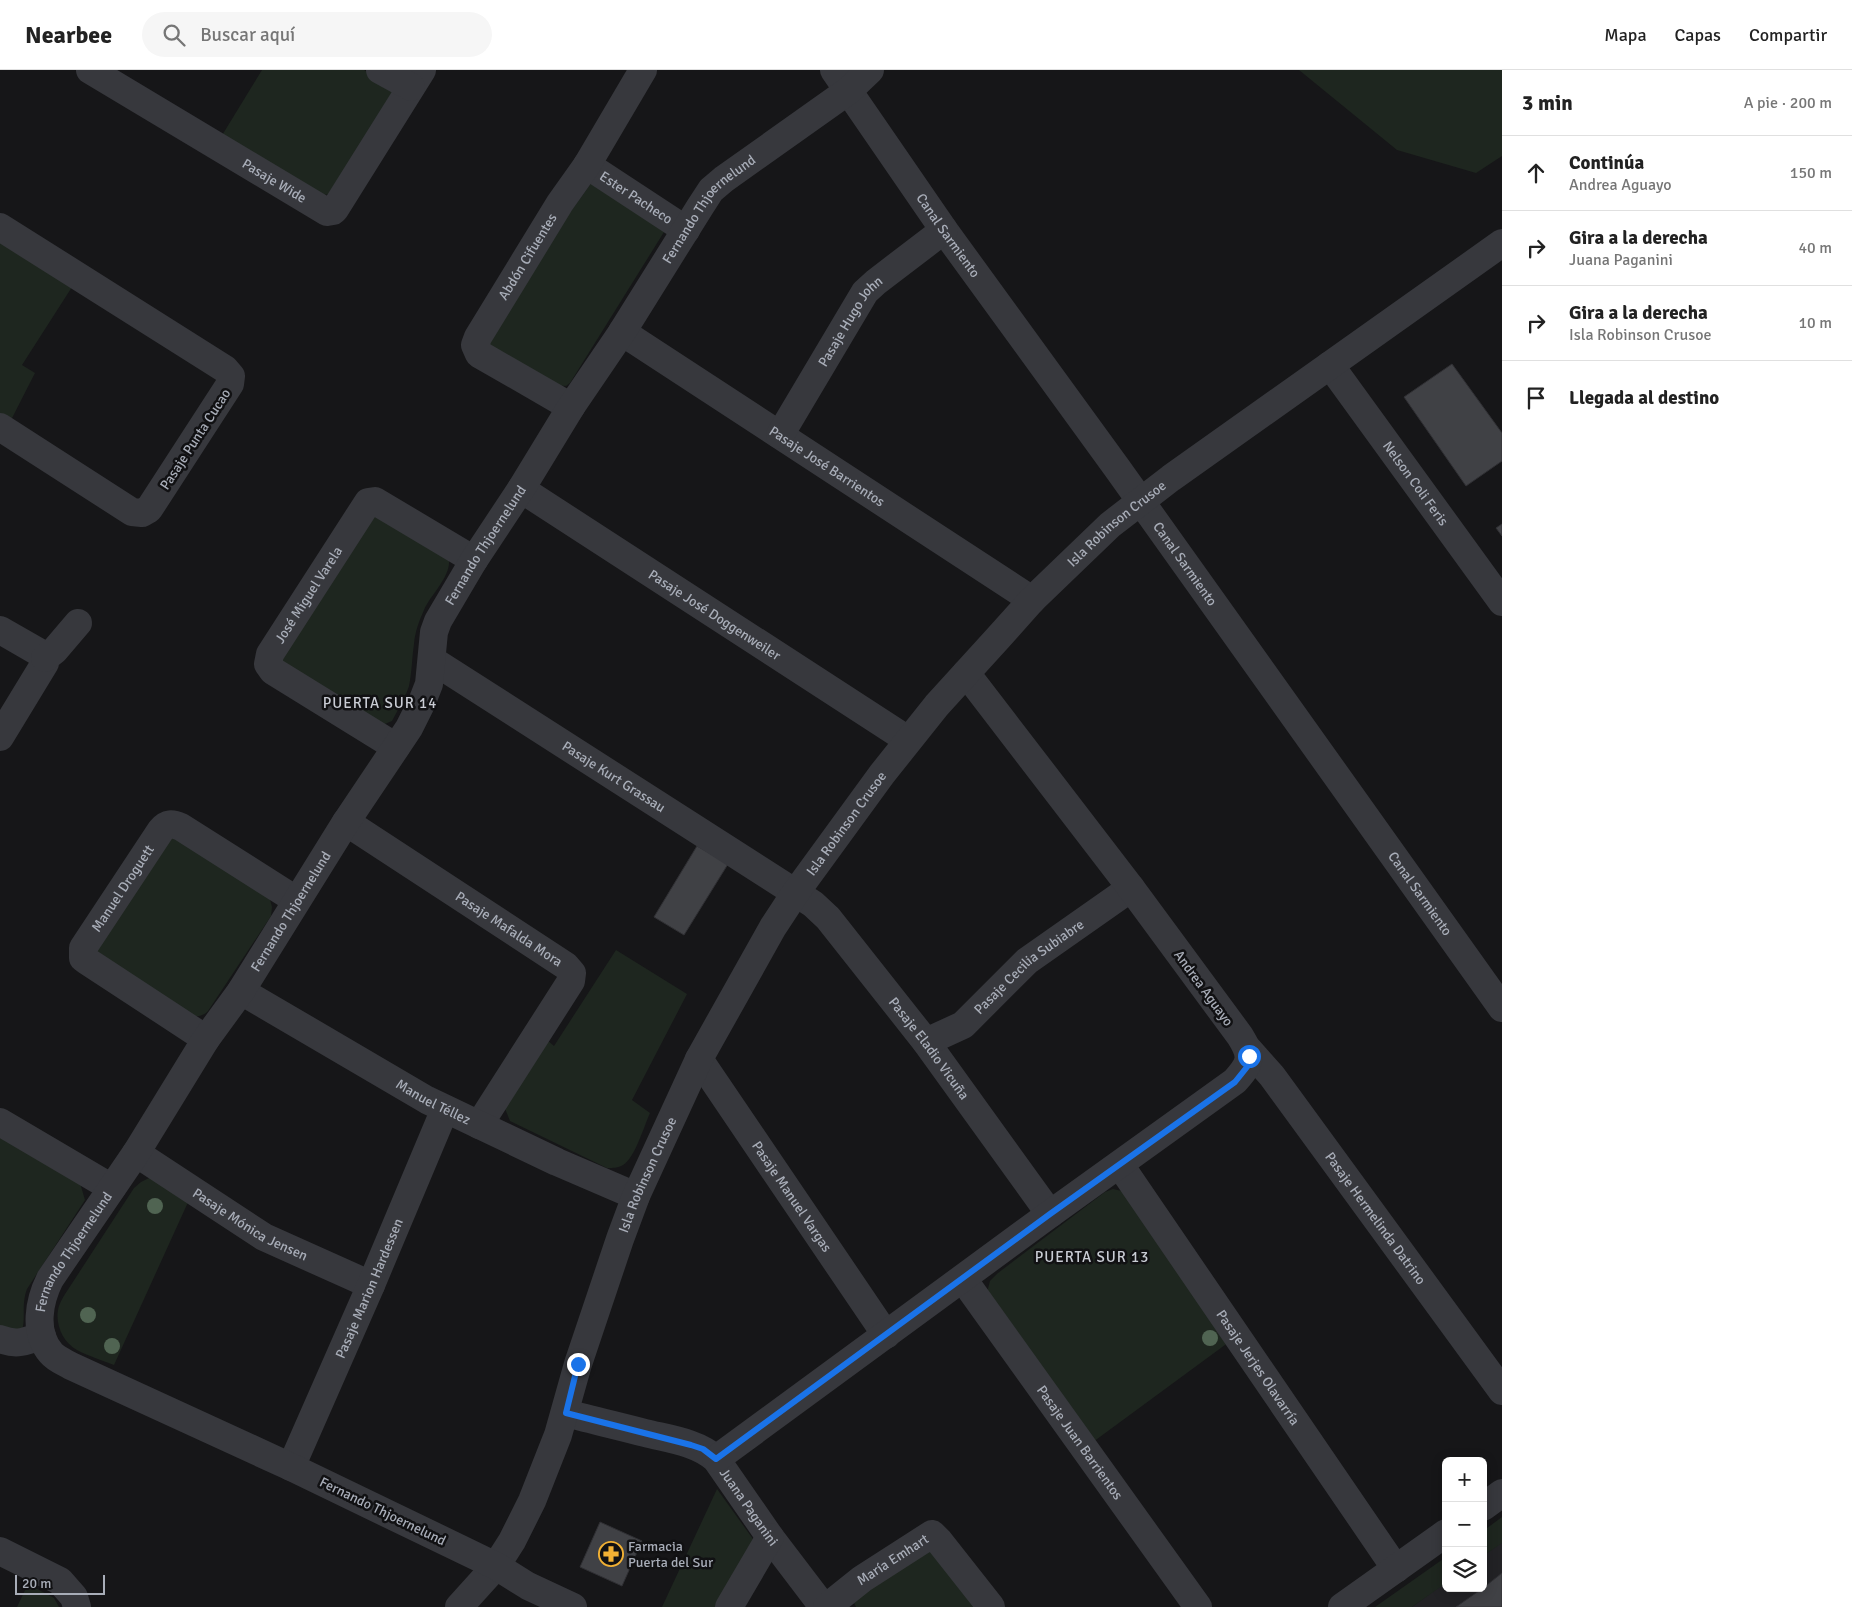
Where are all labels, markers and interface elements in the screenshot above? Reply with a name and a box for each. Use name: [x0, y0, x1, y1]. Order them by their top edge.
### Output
search box: [142, 12, 492, 57]
text: Nearbee: [25, 20, 112, 50]
icon: search: [160, 21, 188, 49]
text: Buscar aquí: [200, 23, 295, 47]
text: Mapa: [1604, 24, 1647, 46]
text: Capas: [1675, 24, 1721, 46]
text: Compartir: [1749, 24, 1827, 46]
text: 3 min: [1522, 90, 1573, 116]
text: A pie · 200 m: [1744, 93, 1832, 113]
street label: Fernando Thjoernelund: [659, 151, 759, 267]
text: Continúa: [1569, 151, 1644, 175]
street label: Pasaje Wide: [239, 155, 309, 207]
icon: ahead: [1522, 159, 1550, 187]
text: 150 m: [1790, 163, 1832, 183]
street label: Ester Pacheco: [596, 168, 676, 228]
text: Andrea Aguayo: [1569, 175, 1672, 195]
street label: Canal Sarmiento: [912, 190, 984, 281]
street label: Abdón Cifuentes: [495, 210, 561, 303]
text: Gira a la derecha: [1569, 226, 1708, 250]
icon: right: [1522, 234, 1550, 262]
text: 40 m: [1798, 238, 1832, 258]
text: Juana Paganini: [1569, 250, 1673, 270]
street label: Pasaje Hugo John: [815, 272, 886, 370]
text: Gira a la derecha: [1569, 301, 1708, 325]
icon: right: [1522, 309, 1550, 337]
text: 10 m: [1798, 313, 1832, 333]
text: Isla Robinson Crusoe: [1569, 325, 1712, 345]
icon: arrive: [1522, 384, 1550, 412]
street label: Pasaje Punta Cucao: [156, 386, 234, 493]
text: Llegada al destino: [1569, 386, 1719, 410]
street label: Pasaje José Barrientos: [766, 423, 888, 510]
street label: Nelson Coli Feris: [1379, 438, 1452, 529]
street label: Isla Robinson Crusoe: [1064, 477, 1170, 571]
street label: Fernando Thjoernelund: [441, 482, 530, 608]
street label: Canal Sarmiento: [1149, 519, 1221, 609]
street label: José Miguel Varela: [271, 543, 346, 647]
street label: Pasaje José Doggenweiler: [645, 566, 785, 665]
district label: PUERTA SUR 14: [323, 694, 437, 712]
street label: Pasaje Kurt Grassau: [559, 738, 669, 816]
street label: Isla Robinson Crusoe: [803, 768, 890, 879]
street label: Manuel Droguett: [88, 842, 158, 935]
street label: Fernando Thjoernelund: [247, 848, 335, 975]
street label: Canal Sarmiento: [1384, 849, 1456, 939]
street label: Pasaje Mafalda Mora: [452, 888, 566, 970]
street label: Pasaje Cecilia Subiabre: [971, 916, 1087, 1018]
street label: Andrea Aguayo: [1170, 947, 1237, 1030]
street label: Pasaje Eladio Vicuña: [885, 994, 973, 1103]
route start: [1238, 1045, 1261, 1068]
street label: Manuel Téllez: [393, 1076, 473, 1129]
street label: Isla Robinson Crusoe: [615, 1114, 680, 1235]
street label: Pasaje Manuel Vargas: [748, 1138, 835, 1255]
street label: Pasaje Hermelinda Datrino: [1321, 1149, 1429, 1288]
street label: Pasaje Mónica Jensen: [189, 1185, 310, 1265]
street label: Fernando Thjoernelund: [32, 1189, 116, 1313]
street label: Pasaje Marion Hardessen: [332, 1216, 407, 1361]
district label: PUERTA SUR 13: [1035, 1248, 1149, 1266]
street label: Pasaje Jerjes Olavarría: [1212, 1307, 1303, 1429]
route end: [567, 1353, 590, 1376]
street label: Pasaje Juan Barrientos: [1033, 1382, 1126, 1503]
map controls: [1442, 1457, 1487, 1592]
button: +: [1442, 1457, 1487, 1502]
street label: Juana Paganini: [716, 1465, 782, 1549]
street label: Fernando Thjoernelund: [317, 1473, 449, 1549]
button: −: [1442, 1502, 1487, 1547]
street label: María Emhart: [854, 1530, 932, 1589]
place label: Farmacia Puerta del Sur: [628, 1538, 714, 1571]
pharmacy icon: Farmacia Puerta del Sur: [598, 1541, 624, 1567]
button: layers: [1442, 1547, 1487, 1592]
scale bar: [15, 1572, 105, 1595]
text: 20 m: [22, 1575, 51, 1592]

